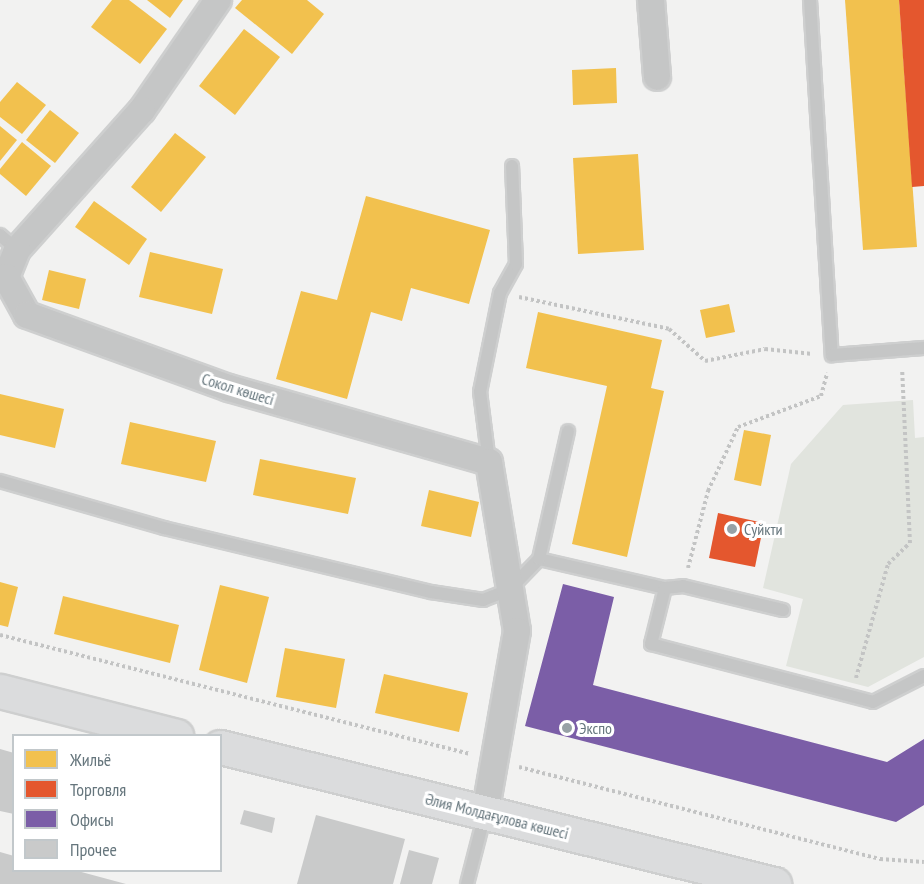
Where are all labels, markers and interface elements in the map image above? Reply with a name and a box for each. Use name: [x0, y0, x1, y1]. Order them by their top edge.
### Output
street label: Сокол көшесі: [199, 369, 277, 409]
place label: Суйкти: [744, 519, 783, 539]
marker: Суйкти: [725, 522, 739, 536]
place label: Экспо: [579, 718, 612, 738]
marker: Экспо: [560, 721, 574, 735]
legend: [12, 734, 222, 872]
text: Жильё: [70, 748, 111, 771]
text: Торговля: [70, 778, 126, 801]
street label: Әлия Молдағұлова көшесі: [423, 789, 571, 843]
text: Офисы: [70, 808, 114, 831]
text: Прочее: [70, 838, 117, 861]

